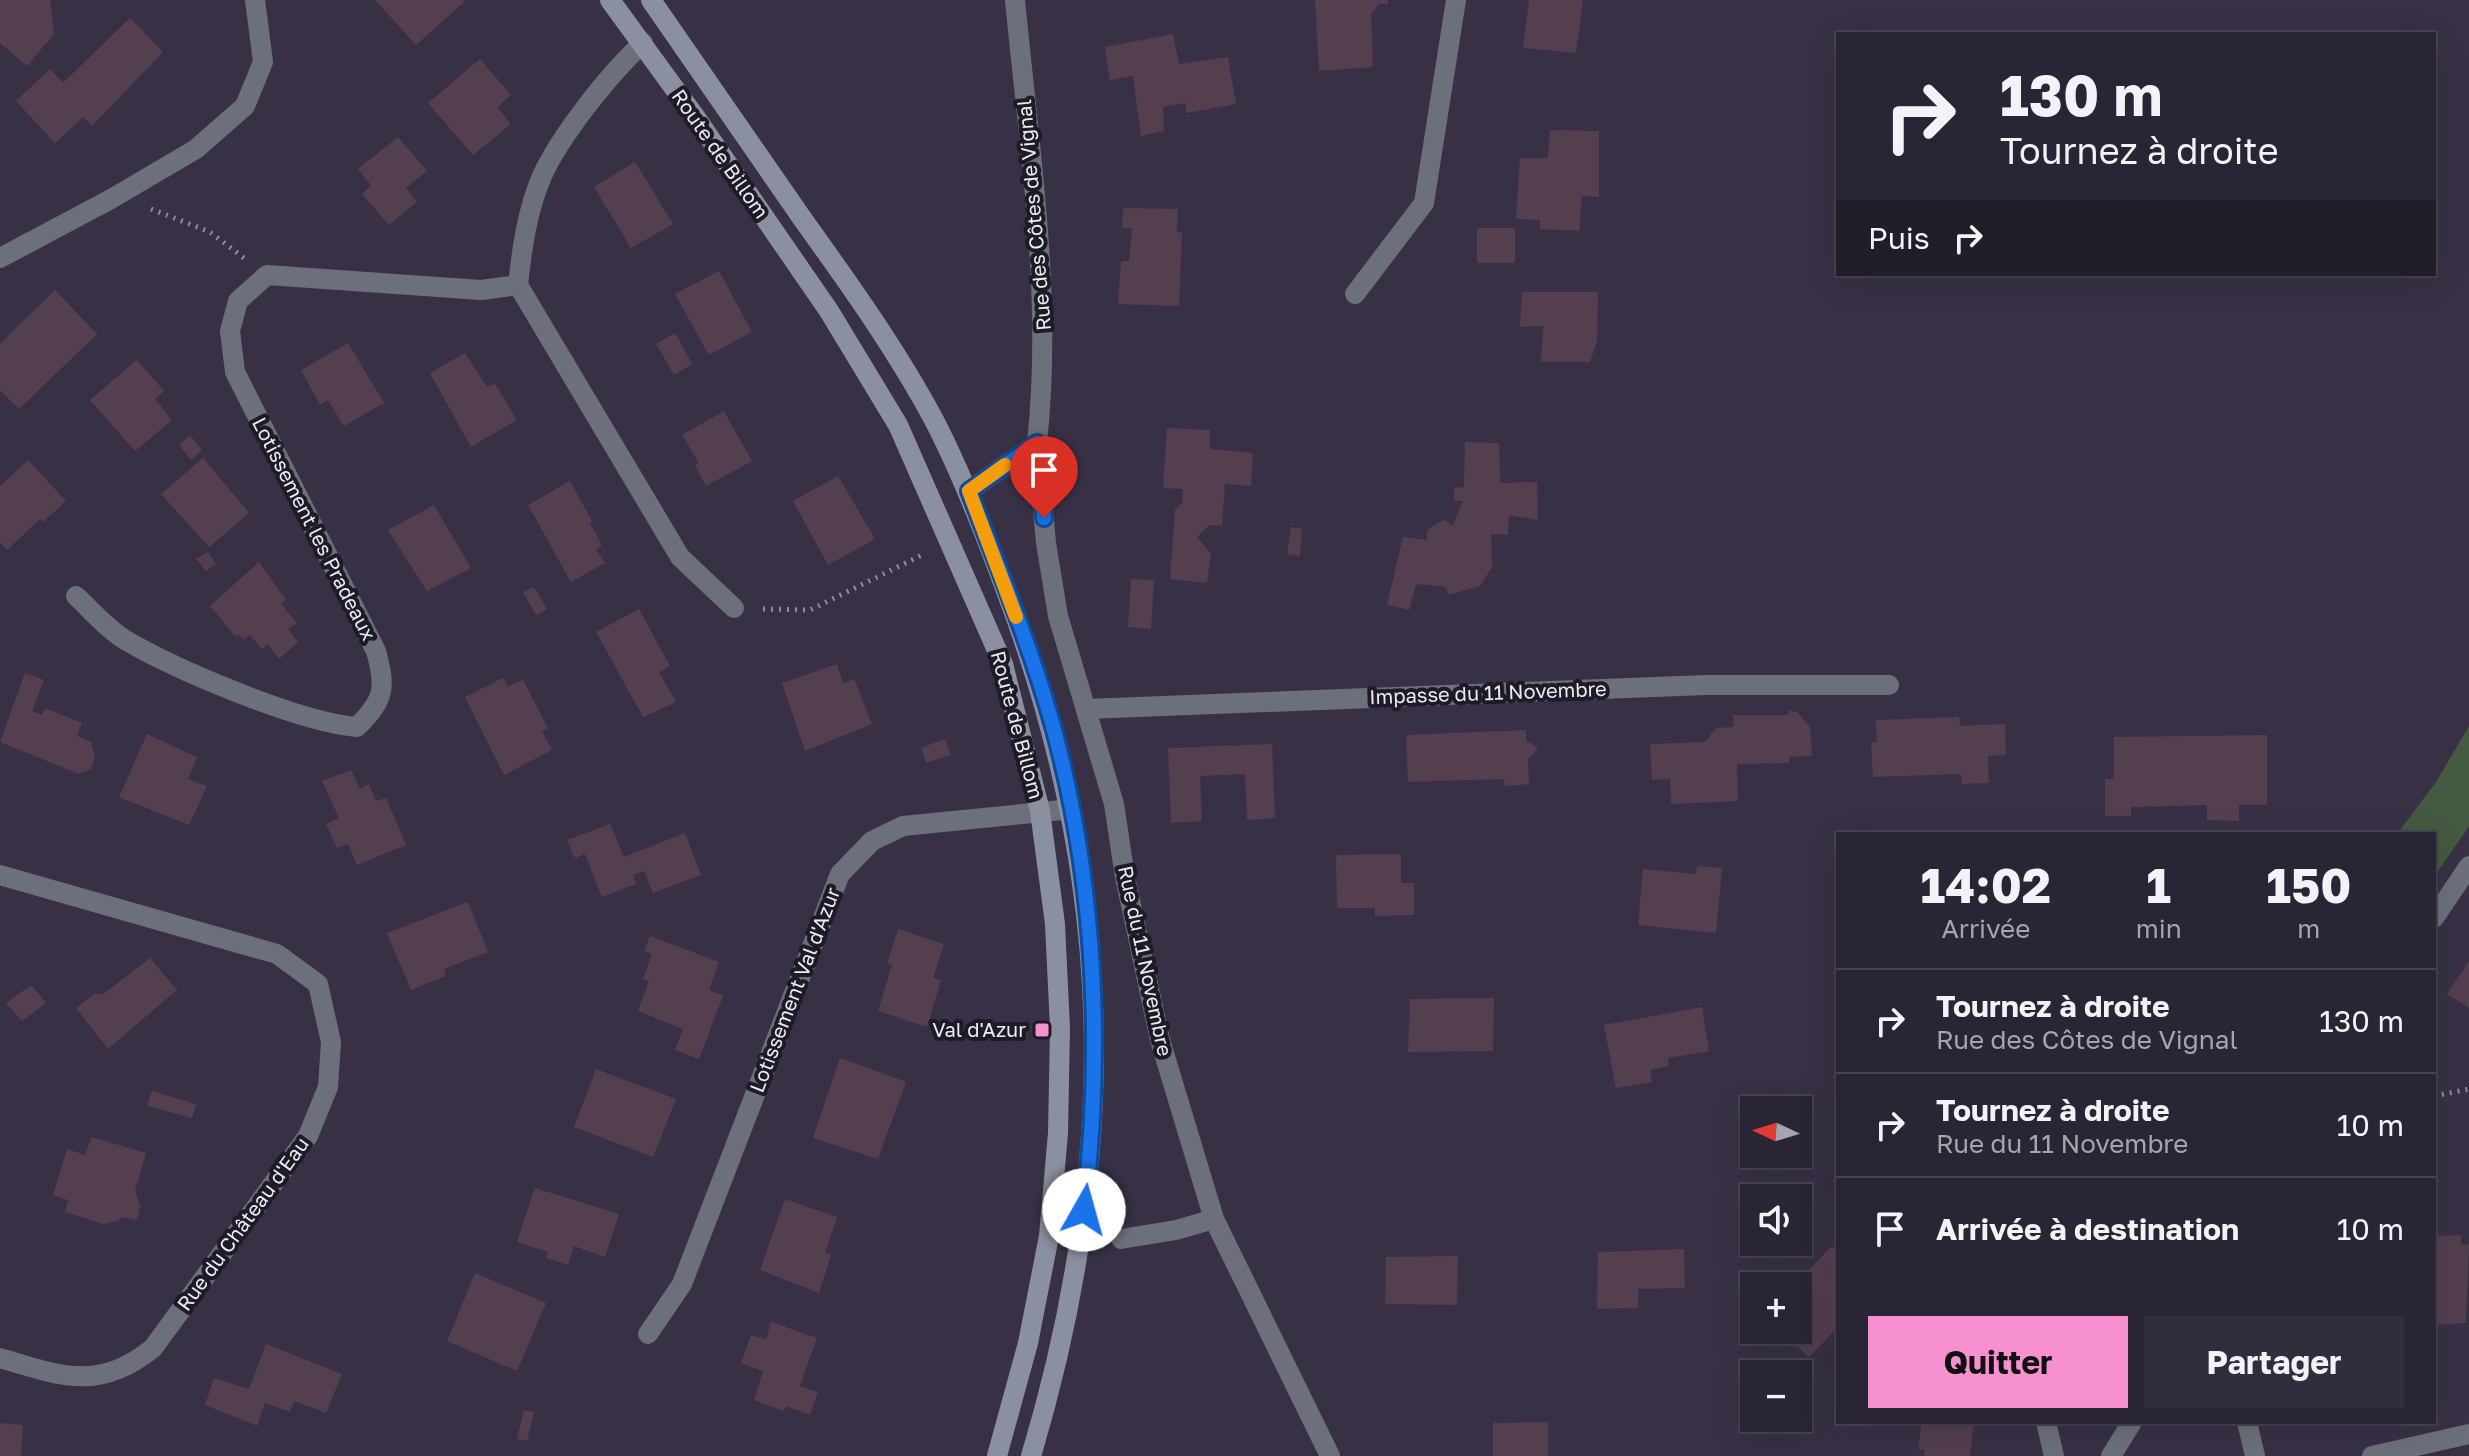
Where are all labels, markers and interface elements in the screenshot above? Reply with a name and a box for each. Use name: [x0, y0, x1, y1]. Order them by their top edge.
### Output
text: 130 m: [2000, 61, 2162, 128]
icon: right: [1868, 64, 1972, 168]
street label: Route de Billom: [667, 84, 774, 223]
street label: Rue des Côtes de Vignal: [1011, 98, 1055, 332]
text: Tournez à droite: [2000, 129, 2279, 172]
icon: right: [1946, 216, 1990, 260]
text: Puis: [1868, 220, 1930, 256]
street label: Lotissement les Pradeaux: [248, 413, 382, 644]
pin: [1010, 436, 1078, 518]
icon: arrive: [1022, 448, 1066, 492]
street label: Route de Billom: [987, 648, 1049, 801]
street label: Impasse du 11 Novembre: [1369, 676, 1607, 708]
text: 14:02: [1921, 856, 2051, 914]
text: 1: [2146, 856, 2171, 914]
text: 150: [2266, 856, 2351, 914]
street label: Rue du 11 Novembre: [1114, 863, 1178, 1058]
street label: Lotissement Val d'Azur: [744, 884, 844, 1095]
text: Arrivée: [1941, 913, 2030, 944]
text: min: [2136, 913, 2182, 944]
text: m: [2297, 913, 2320, 944]
text: Tournez à droite: [1936, 988, 2170, 1024]
icon: right: [1868, 999, 1912, 1043]
text: 130 m: [2319, 1003, 2404, 1039]
place label: Val d'Azur: [932, 1017, 1026, 1041]
marker: Val d'Azur: [1033, 1021, 1051, 1039]
text: Rue des Côtes de Vignal: [1936, 1024, 2238, 1055]
text: Tournez à droite: [1936, 1092, 2170, 1128]
north arrow: [1740, 1096, 1812, 1168]
map controls: [1740, 1096, 1812, 1432]
icon: right: [1868, 1103, 1912, 1147]
text: 10 m: [2337, 1107, 2404, 1143]
text: Rue du 11 Novembre: [1936, 1128, 2188, 1159]
street label: Rue du Château d'Eau: [171, 1132, 313, 1315]
position arrow: [1042, 1168, 1126, 1252]
button: sound: [1740, 1184, 1812, 1256]
icon: arrive: [1868, 1207, 1912, 1251]
text: Arrivée à destination: [1936, 1211, 2239, 1247]
text: 10 m: [2337, 1211, 2404, 1247]
button: +: [1740, 1272, 1812, 1344]
button: Quitter: [1868, 1316, 2128, 1408]
button: Partager: [2144, 1316, 2404, 1408]
button: −: [1740, 1360, 1812, 1432]

